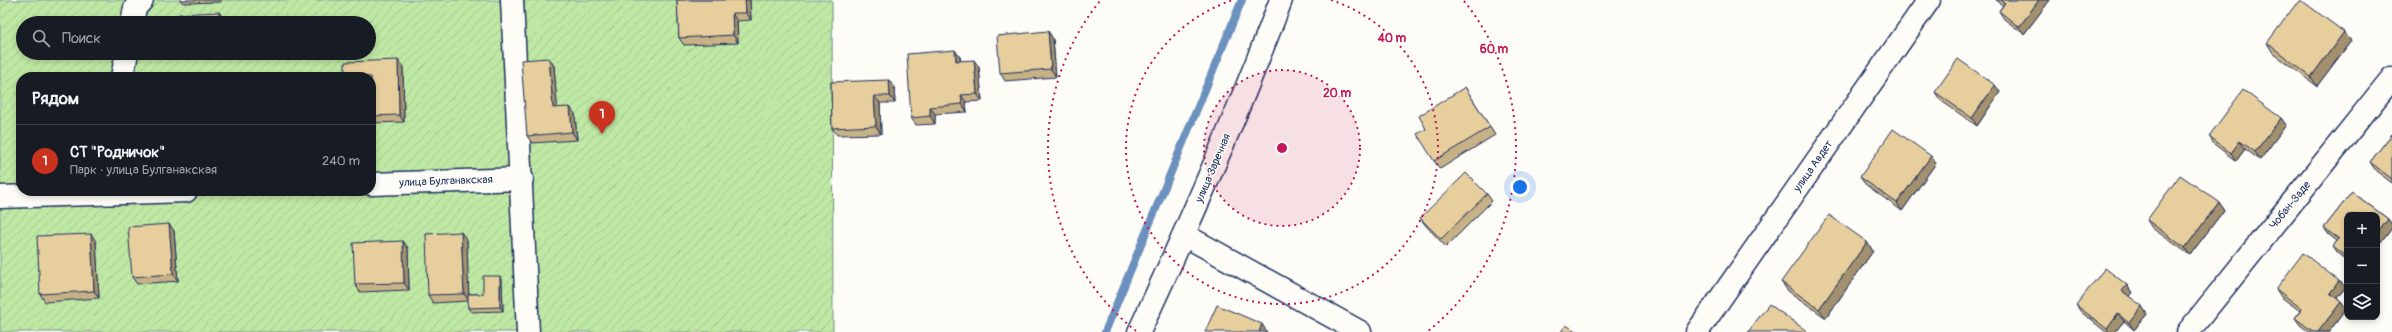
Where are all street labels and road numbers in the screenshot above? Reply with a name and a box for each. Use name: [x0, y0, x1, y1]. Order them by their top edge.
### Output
street label: улица Заречная: [1192, 132, 1233, 205]
street label: улица Авдет: [1790, 137, 1836, 195]
street label: улица Булганакская: [398, 173, 493, 189]
street label: Чобан-Заде: [2267, 178, 2314, 232]

